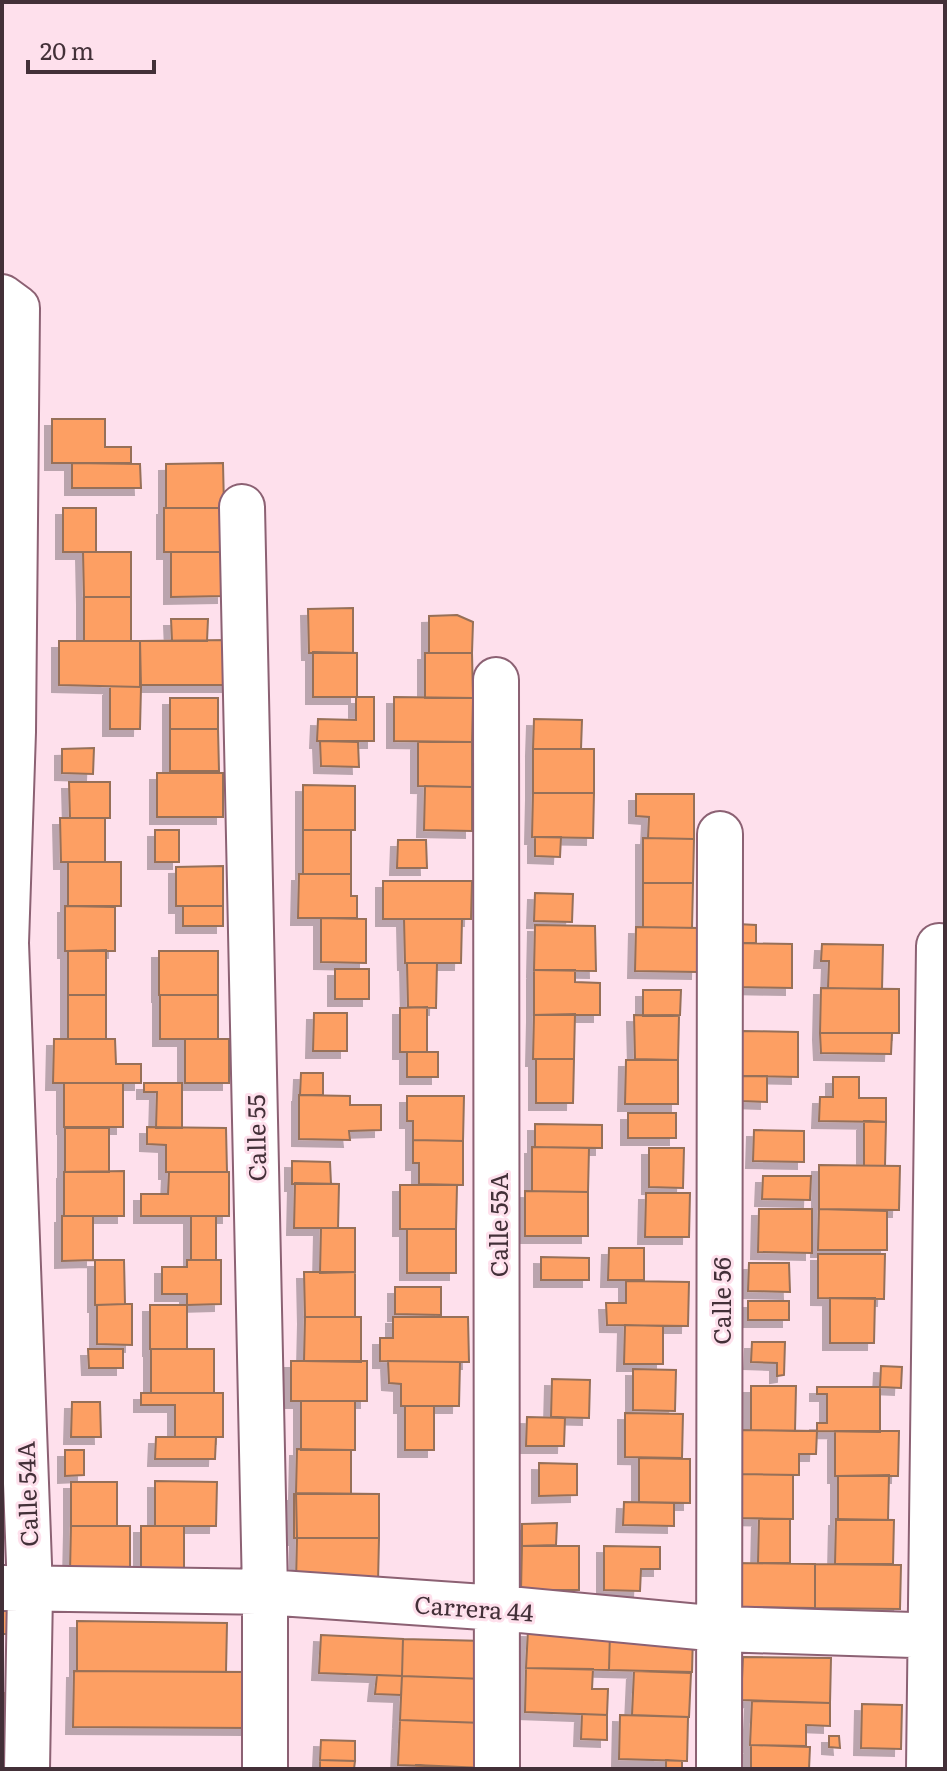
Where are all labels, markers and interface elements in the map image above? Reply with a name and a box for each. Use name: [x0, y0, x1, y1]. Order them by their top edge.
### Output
scale bar: [28, 24, 154, 74]
text: 20 m: [40, 32, 94, 67]
street label: Calle 55: [237, 1094, 273, 1182]
street label: Calle 55A: [480, 1172, 515, 1277]
street label: Calle 56: [703, 1257, 738, 1345]
street label: Calle 54A: [7, 1440, 45, 1547]
street label: Carrera 44: [413, 1585, 535, 1629]

